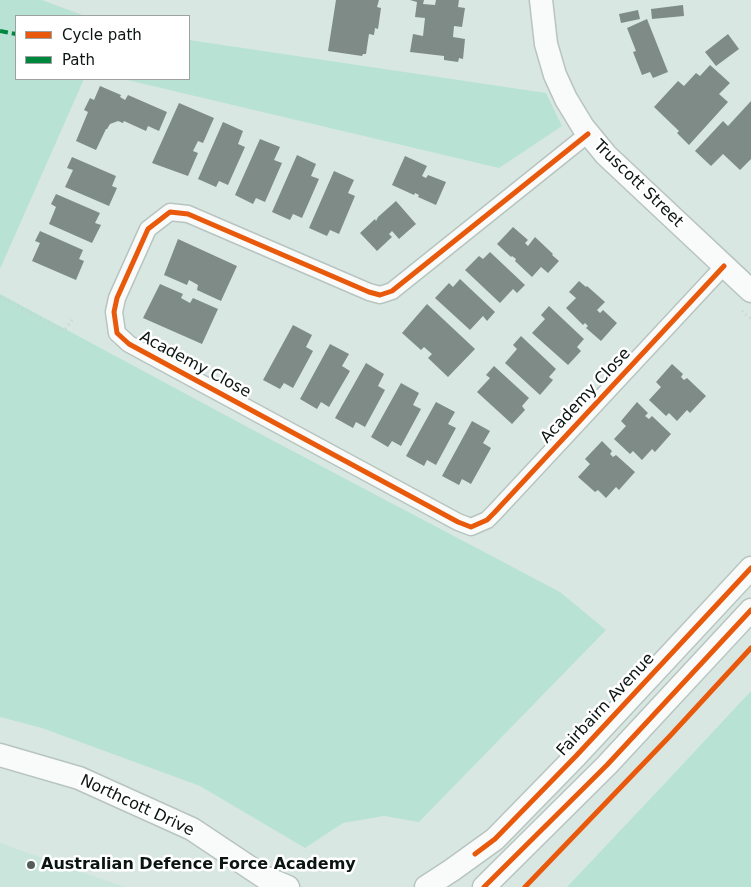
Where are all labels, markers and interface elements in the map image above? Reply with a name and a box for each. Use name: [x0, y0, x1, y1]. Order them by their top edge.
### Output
legend: [15, 15, 190, 80]
text: Cycle path: [62, 26, 142, 44]
text: Path: [62, 51, 95, 69]
street label: Truscott Street: [589, 136, 687, 232]
street label: Academy Close: [136, 328, 254, 402]
street label: Academy Close: [537, 344, 635, 448]
street label: Fairbairn Avenue: [553, 649, 659, 761]
street label: Northcott Drive: [77, 771, 197, 841]
place label: Australian Defence Force Academy: [41, 855, 356, 875]
marker: Australian Defence Force Academy: [25, 859, 37, 871]

